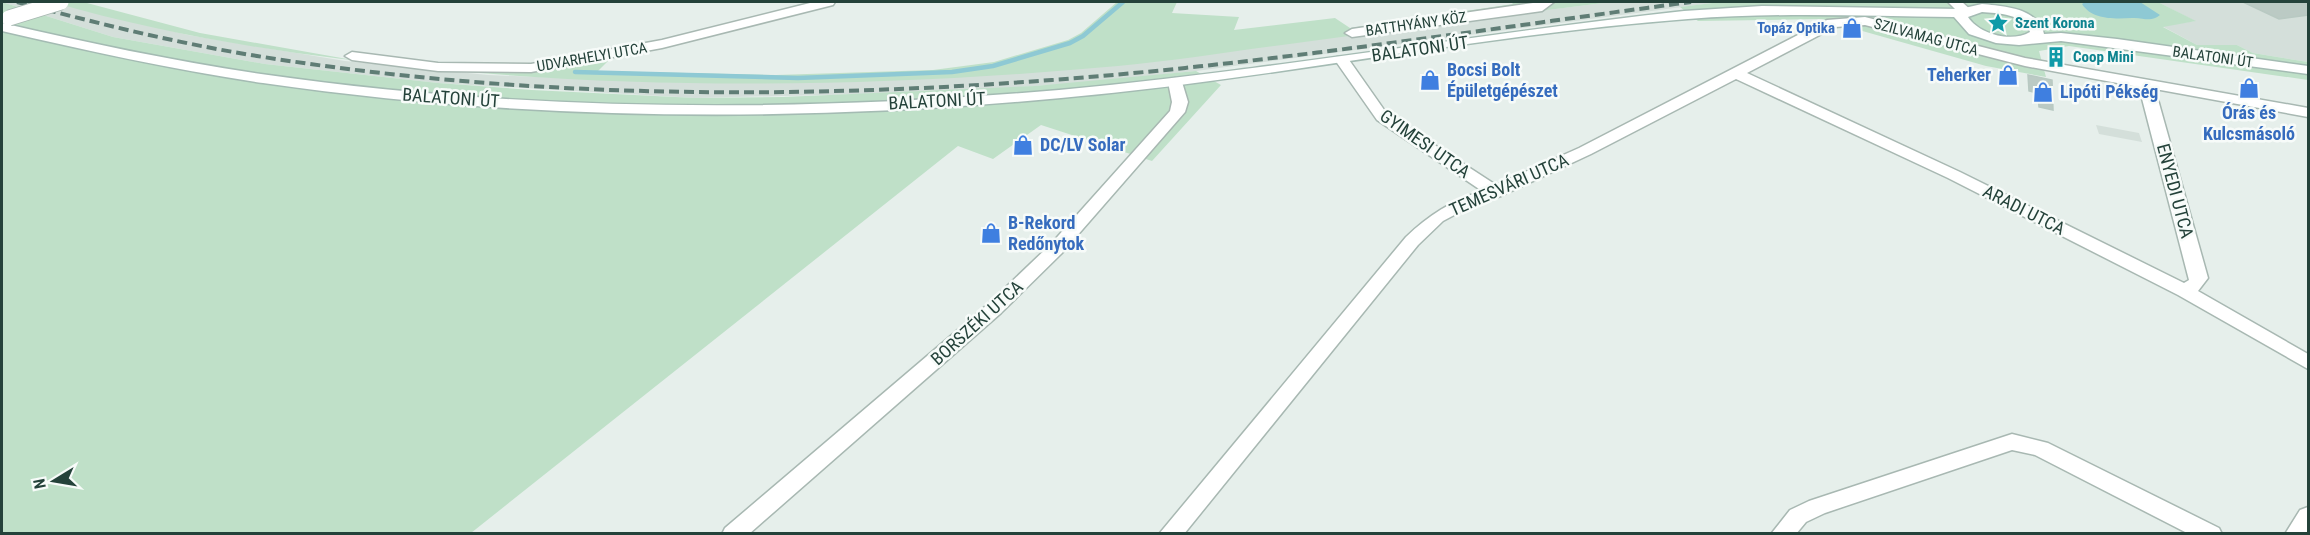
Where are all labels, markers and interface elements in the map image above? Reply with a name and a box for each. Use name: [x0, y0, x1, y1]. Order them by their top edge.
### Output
street label: BATTHYÁNY KÖZ: [1364, 8, 1468, 40]
place icon: Szent Korona: [1986, 11, 2010, 35]
street label: SZILVAMAG UTCA: [1872, 14, 1980, 60]
place label: Szent Korona: [2015, 14, 2095, 32]
shop icon: Topáz Optika: [1840, 16, 1864, 40]
place label: Topáz Optika: [1757, 19, 1835, 37]
street label: BALATONI ÚT: [1370, 31, 1470, 66]
street label: UDVARHELYI UTCA: [535, 38, 649, 76]
street label: BALATONI ÚT: [2172, 42, 2255, 72]
building icon: Coop Mini: [2044, 45, 2068, 69]
place label: Coop Mini: [2073, 48, 2134, 66]
place label: Bocsi Bolt Épületgépészet: [1447, 59, 1558, 101]
shop icon: Teherker: [1996, 63, 2020, 87]
place label: Teherker: [1927, 64, 1991, 85]
shop icon: Bocsi Bolt Épületgépészet: [1418, 68, 1442, 92]
shop icon: Órás és Kulcsmásoló: [2237, 76, 2261, 100]
shop icon: Lipóti Pékség: [2031, 80, 2055, 104]
place label: Lipóti Pékség: [2060, 81, 2158, 102]
street label: BALATONI ÚT: [402, 84, 500, 111]
street label: BALATONI ÚT: [888, 87, 986, 114]
place label: Órás és Kulcsmásoló: [2203, 102, 2295, 144]
street label: GYIMESI UTCA: [1376, 105, 1475, 183]
shop icon: DC/LV Solar: [1011, 133, 1035, 157]
place label: DC/LV Solar: [1040, 134, 1125, 155]
street label: ENYEDI UTCA: [2153, 141, 2198, 241]
street label: TEMESVÁRI UTCA: [1446, 149, 1572, 220]
street label: ARADI UTCA: [1980, 180, 2069, 239]
place label: B-Rekord Redőnytok: [1008, 212, 1085, 254]
shop icon: B-Rekord Redőnytok: [979, 221, 1003, 245]
street label: BORSZÉKI UTCA: [926, 276, 1027, 369]
north arrow: [24, 451, 84, 511]
text: N: [30, 477, 50, 490]

